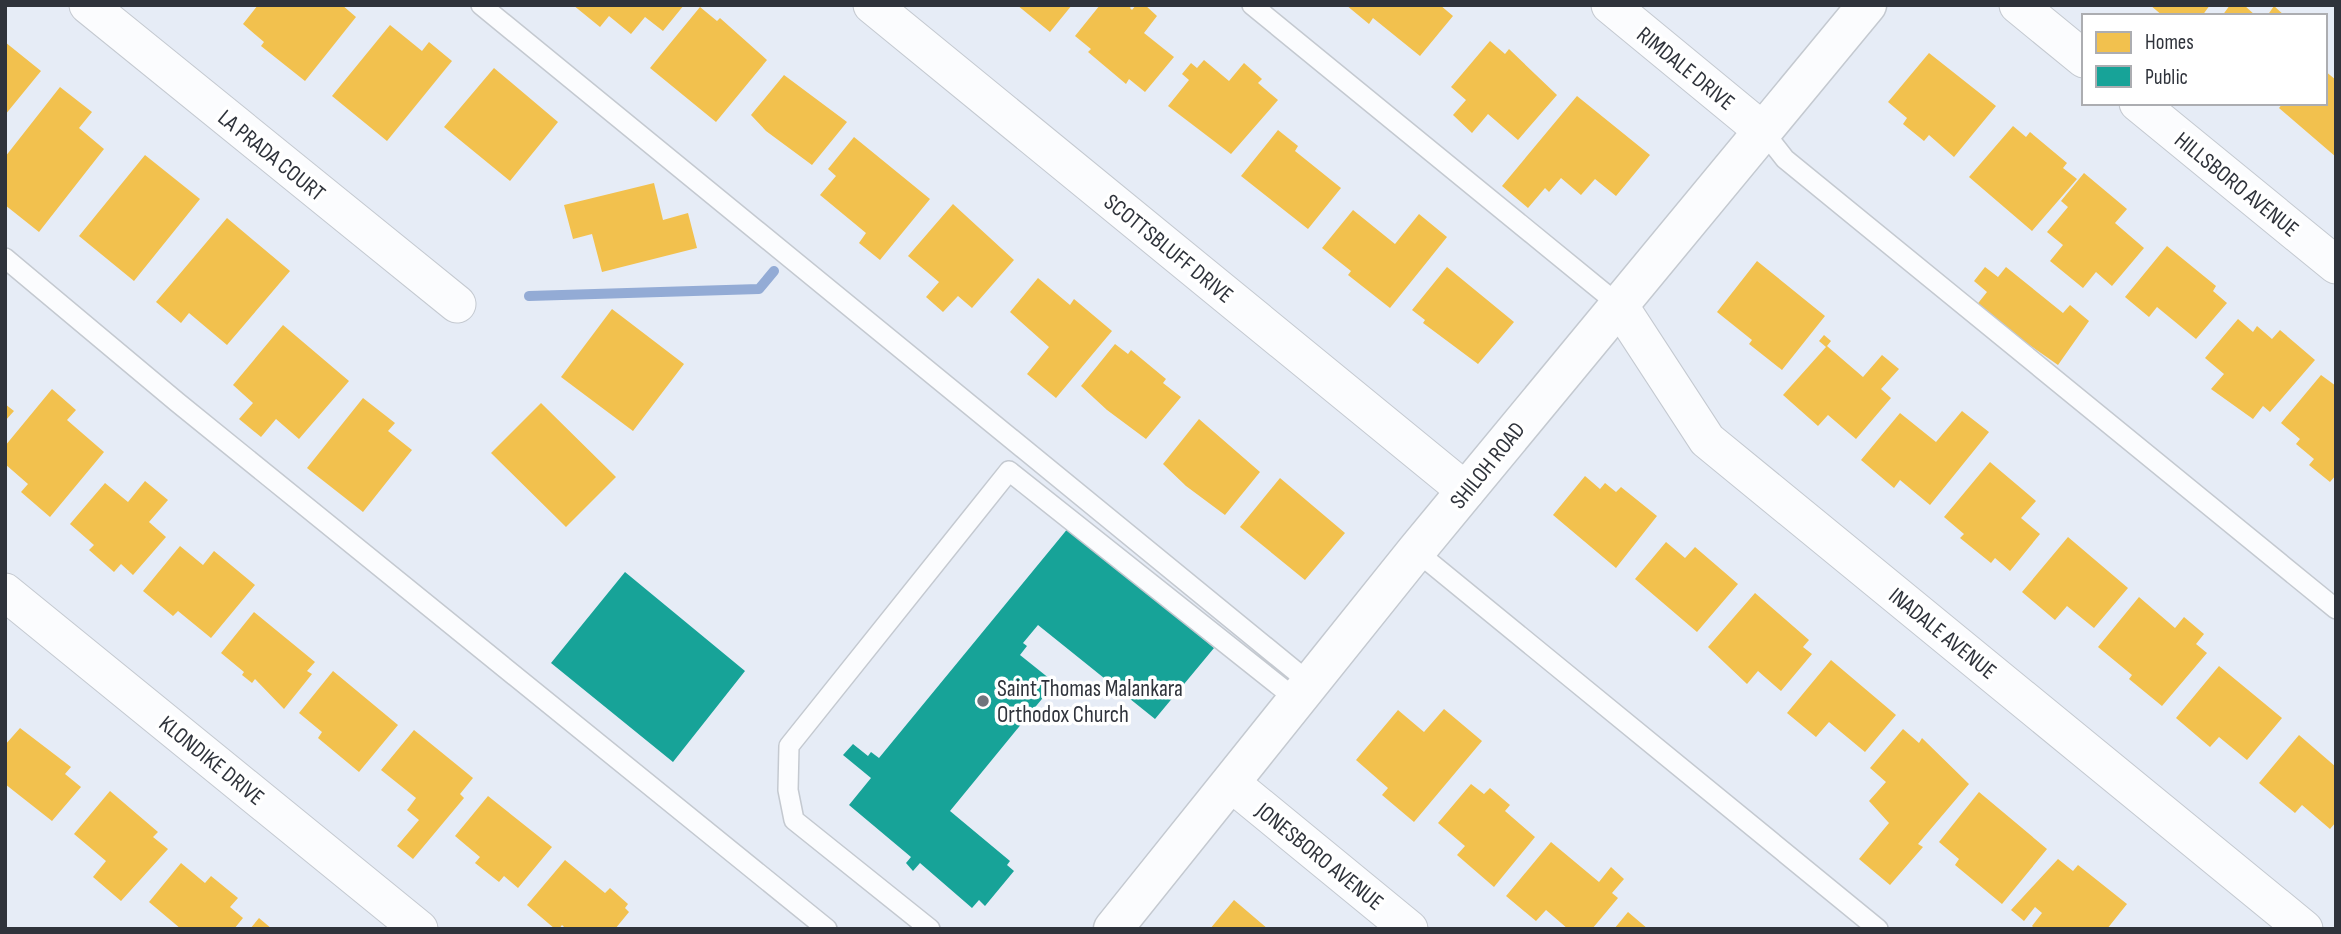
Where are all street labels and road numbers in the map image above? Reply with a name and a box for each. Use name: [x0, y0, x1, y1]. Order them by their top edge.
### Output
street label: RIMDALE DRIVE: [1631, 21, 1740, 117]
street label: LA PRADA COURT: [212, 104, 331, 208]
street label: HILLSBORO AVENUE: [2169, 126, 2304, 243]
street label: SCOTTSBLUFF DRIVE: [1098, 188, 1239, 309]
street label: SHILOH ROAD: [1444, 416, 1531, 515]
street label: INADALE AVENUE: [1883, 582, 2002, 686]
street label: KLONDIKE DRIVE: [153, 710, 270, 812]
street label: JONESBORO AVENUE: [1249, 796, 1389, 917]

